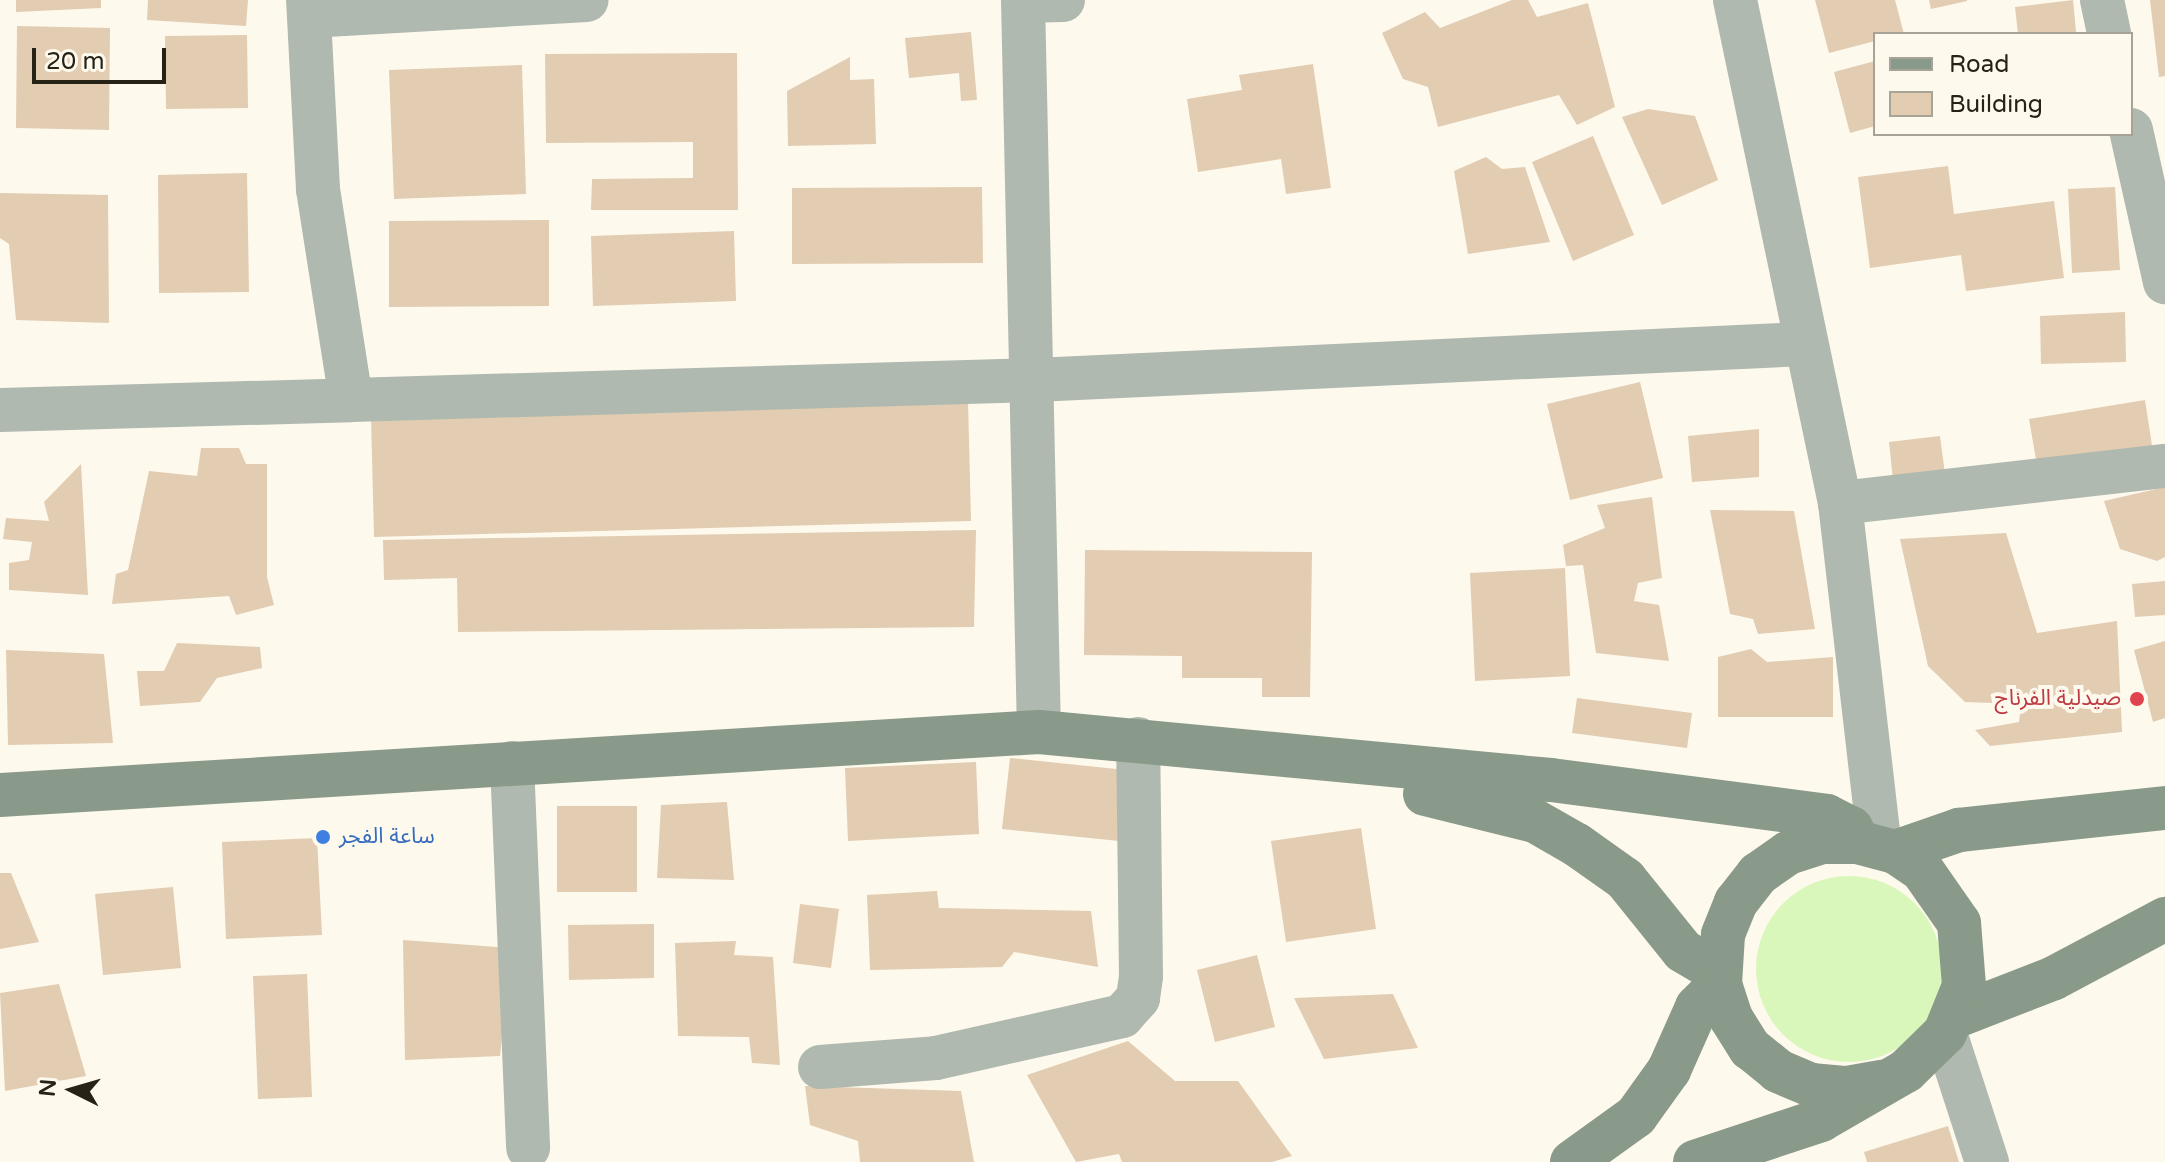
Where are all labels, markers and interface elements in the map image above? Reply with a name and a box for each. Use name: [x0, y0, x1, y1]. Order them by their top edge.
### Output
scale bar: [36, 32, 170, 82]
legend: [1873, 32, 2133, 136]
text: 20 m: [46, 47, 104, 76]
text: Road: [1949, 50, 2009, 79]
text: Building: [1949, 90, 2043, 119]
place label: صيدلية الفرناج: [1995, 686, 2121, 712]
marker: صيدلية الفرناج: [2128, 690, 2146, 708]
place label: ساعة الفجر: [339, 824, 435, 850]
marker: ساعة الفجر: [314, 828, 332, 846]
north arrow: [32, 1050, 112, 1130]
text: N: [34, 1078, 62, 1098]

